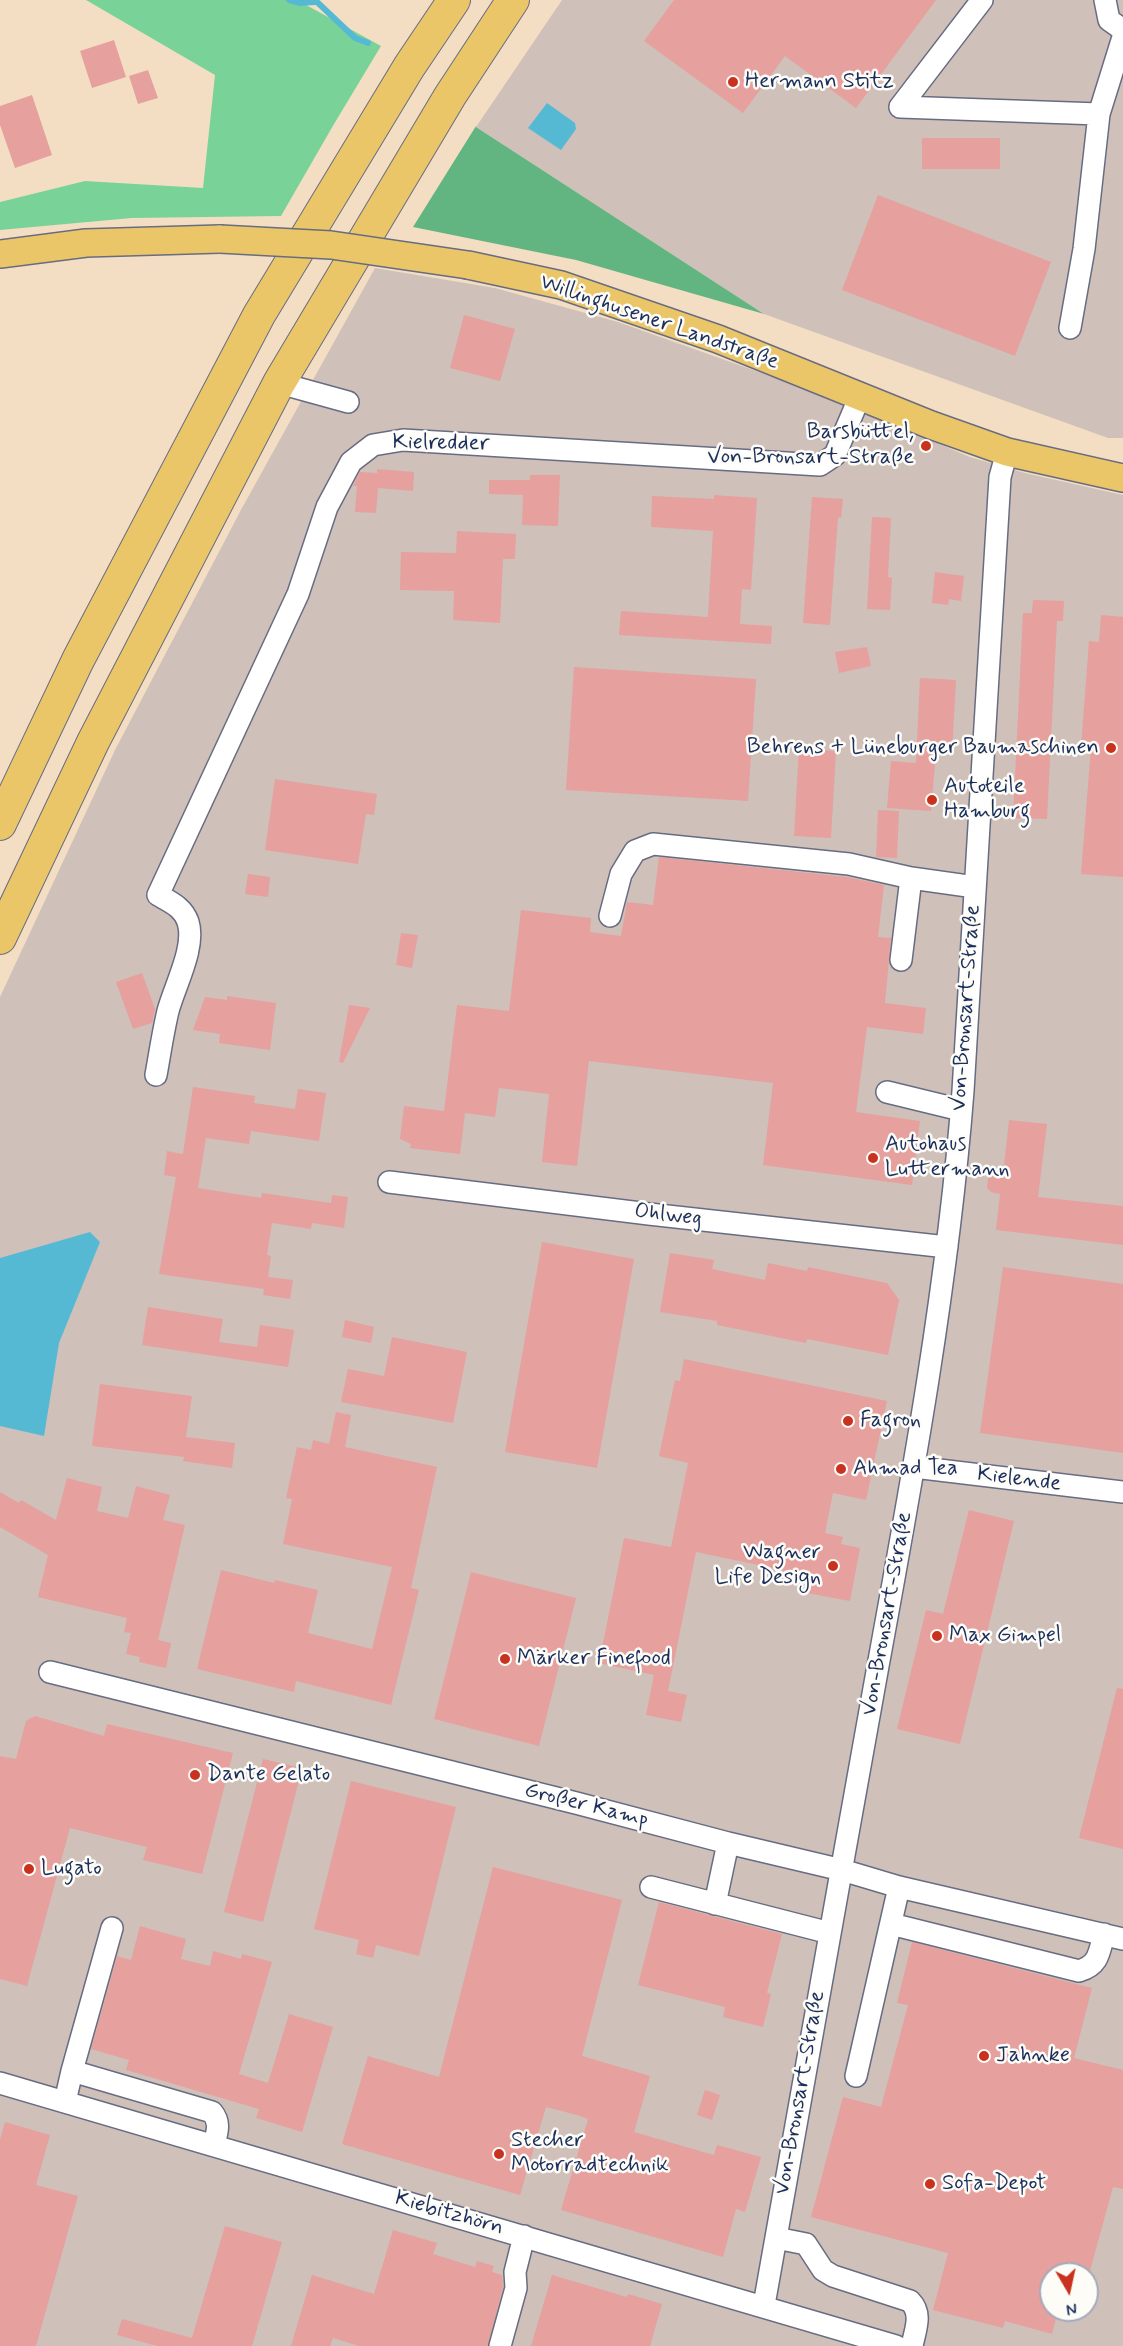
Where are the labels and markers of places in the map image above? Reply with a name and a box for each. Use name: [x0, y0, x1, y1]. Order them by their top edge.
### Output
place label: Hermann Stitz: [745, 69, 894, 95]
marker: Hermann Stitz: [726, 75, 740, 89]
place label: Barsbüttel, Von-Bronsart-Straße: [707, 420, 914, 472]
marker: Barsbüttel, Von-Bronsart-Straße: [919, 439, 933, 453]
place label: Behrens + Lüneburger Baumaschinen: [747, 735, 1099, 761]
marker: Behrens + Lüneburger Baumaschinen: [1104, 741, 1118, 755]
place label: Autoteile Hamburg: [944, 774, 1030, 825]
marker: Autoteile Hamburg: [925, 793, 939, 807]
place label: Autohaus Luttermann: [885, 1132, 1010, 1184]
marker: Autohaus Luttermann: [866, 1151, 880, 1165]
place label: Fagron: [860, 1408, 921, 1434]
marker: Fagron: [841, 1414, 855, 1428]
place label: Ahmad Tea: [853, 1456, 958, 1482]
marker: Ahmad Tea: [834, 1462, 848, 1476]
place label: Wagner Life Design: [715, 1540, 821, 1592]
marker: Wagner Life Design: [826, 1559, 840, 1573]
place label: Max Gimpel: [949, 1623, 1061, 1649]
marker: Max Gimpel: [930, 1629, 944, 1643]
place label: Märker Finefood: [517, 1646, 671, 1672]
marker: Märker Finefood: [498, 1652, 512, 1666]
place label: Dante Gelato: [207, 1762, 330, 1788]
marker: Dante Gelato: [188, 1768, 202, 1782]
place label: Lugato: [41, 1856, 102, 1882]
marker: Lugato: [22, 1862, 36, 1876]
place label: Jahnke: [996, 2043, 1070, 2069]
marker: Jahnke: [977, 2049, 991, 2063]
place label: Stecher Motorradtechnik: [511, 2128, 669, 2180]
marker: Stecher Motorradtechnik: [492, 2147, 506, 2161]
place label: Sofa-Depot: [942, 2171, 1046, 2197]
marker: Sofa-Depot: [923, 2177, 937, 2191]

